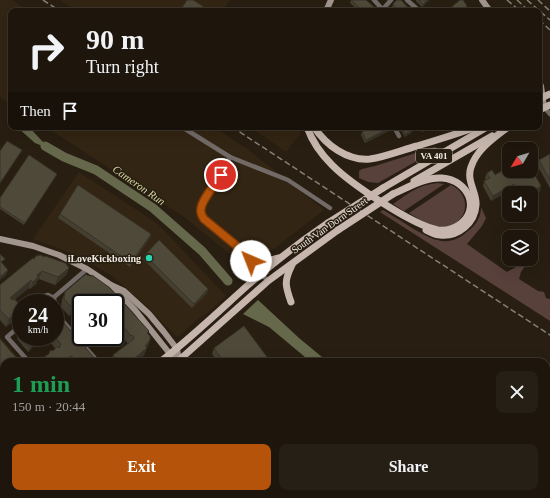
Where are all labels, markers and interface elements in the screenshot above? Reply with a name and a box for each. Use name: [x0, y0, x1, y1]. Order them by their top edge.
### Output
icon: right: [20, 24, 72, 76]
text: 90 m: [86, 24, 144, 55]
text: Turn right: [86, 57, 159, 77]
icon: arrive: [59, 100, 81, 122]
text: Then: [20, 103, 51, 119]
north arrow: [502, 142, 538, 178]
map controls: [502, 142, 538, 266]
road number: VA 401: [416, 149, 452, 163]
pin: [204, 158, 238, 192]
water label: Cameron Run: [111, 163, 168, 208]
icon: arrive: [210, 164, 232, 186]
button: sound: [502, 186, 538, 222]
street label: South Van Dorn Street: [289, 195, 370, 256]
button: layers: [502, 230, 538, 266]
position arrow: [230, 240, 272, 282]
place label: iLoveKickboxing: [68, 253, 141, 264]
marker: iLoveKickboxing: [144, 253, 154, 263]
speed limit sign: 30: [72, 294, 124, 346]
text: 24: [28, 304, 48, 326]
text: km/h: [28, 324, 48, 335]
text: 1 min: [12, 371, 70, 397]
button: close: [496, 371, 538, 413]
text: 150 m · 20:44: [12, 399, 85, 414]
button: Exit: [12, 444, 271, 490]
button: Share: [279, 444, 538, 490]

